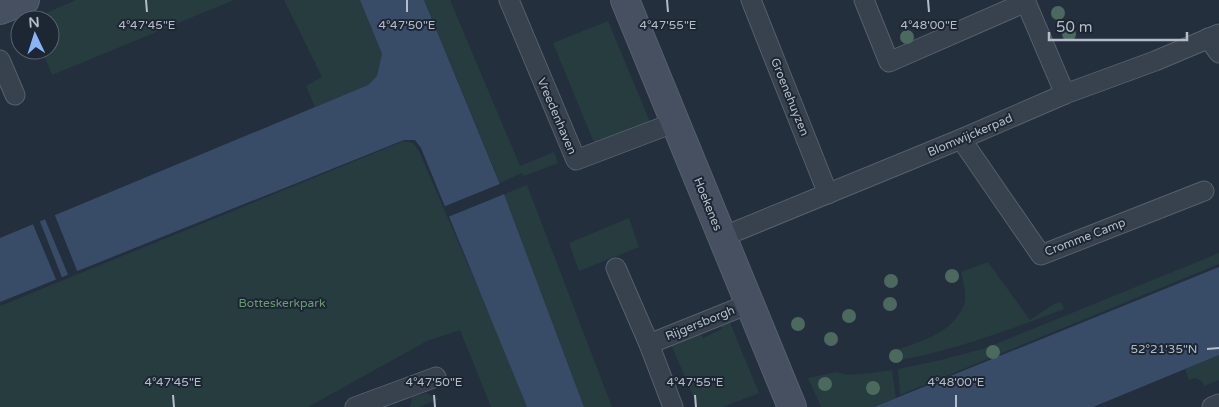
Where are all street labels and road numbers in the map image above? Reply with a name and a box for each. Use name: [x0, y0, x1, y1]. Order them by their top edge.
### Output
street label: Groenehuyzen: [768, 56, 812, 138]
street label: Vreedenhaven: [535, 76, 579, 156]
street label: Blomwijckerpad: [925, 111, 1015, 159]
street label: Hoekenes: [691, 175, 725, 233]
street label: Cromme Camp: [1043, 215, 1127, 259]
street label: Rijgersborgh: [663, 303, 737, 343]

